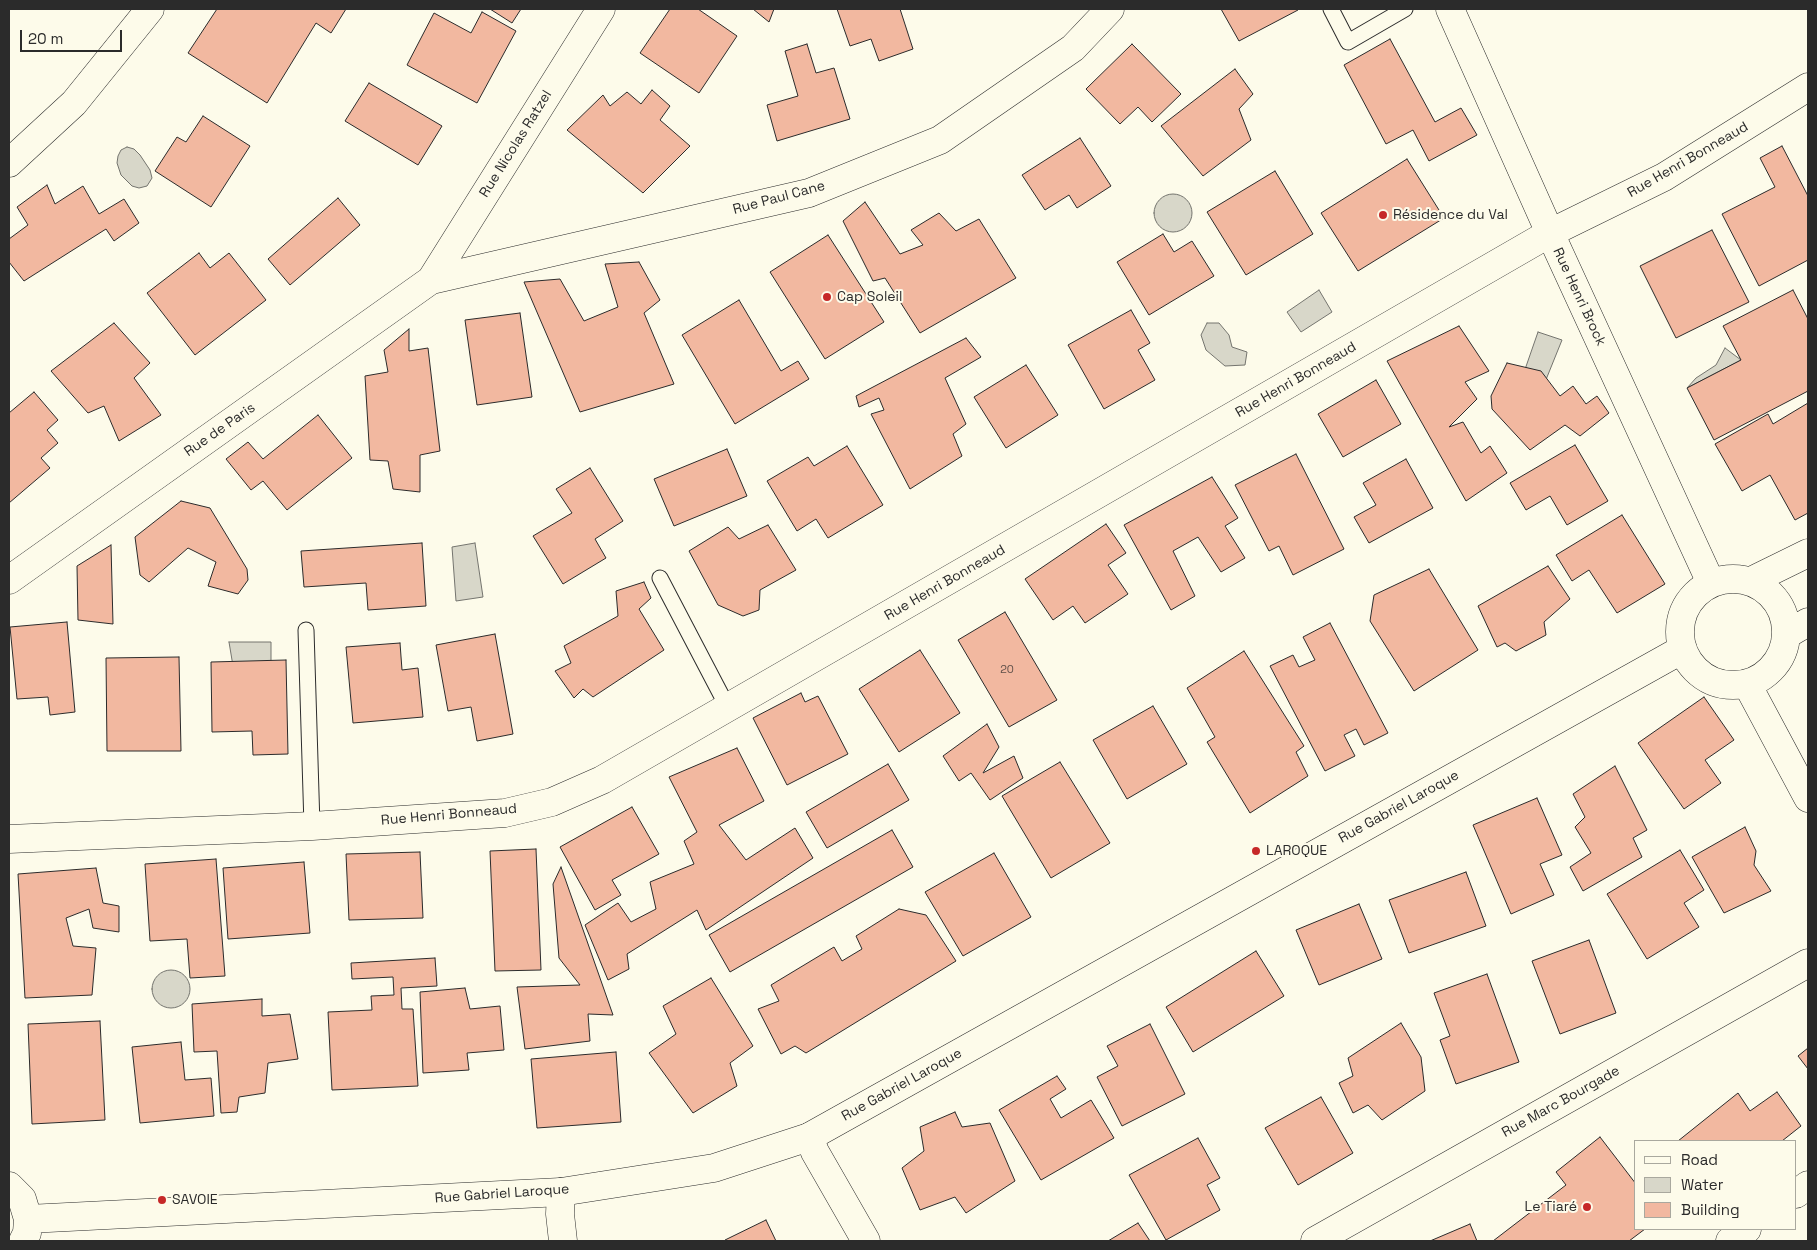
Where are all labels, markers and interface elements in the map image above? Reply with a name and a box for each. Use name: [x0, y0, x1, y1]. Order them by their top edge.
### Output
scale bar: [22, 20, 125, 52]
text: 20 m: [28, 29, 63, 48]
street label: Rue Nicolas Ratzel: [476, 87, 556, 201]
street label: Rue Henri Bonneaud: [1625, 119, 1751, 201]
street label: Rue Paul Cane: [731, 178, 827, 218]
place label: Résidence du Val: [1393, 207, 1508, 223]
marker: Résidence du Val: [1377, 209, 1389, 221]
street label: Rue Henri Brock: [1549, 245, 1609, 349]
place label: Cap Soleil: [837, 289, 902, 305]
marker: Cap Soleil: [821, 291, 833, 303]
street label: Rue Henri Bonneaud: [1233, 339, 1359, 421]
street label: Rue de Paris: [181, 399, 259, 461]
street label: Rue Henri Bonneaud: [882, 542, 1008, 624]
house number: 20: [1000, 663, 1014, 677]
street label: Rue Gabriel Laroque: [1336, 767, 1462, 847]
street label: Rue Henri Bonneaud: [380, 801, 518, 829]
place label: LAROQUE: [1266, 843, 1327, 859]
marker: LAROQUE: [1250, 845, 1262, 857]
street label: Rue Gabriel Laroque: [839, 1045, 965, 1125]
street label: Rue Marc Bourgade: [1499, 1063, 1623, 1141]
legend: [1634, 1140, 1797, 1230]
text: Road: [1681, 1150, 1718, 1169]
text: Water: [1681, 1175, 1723, 1194]
street label: Rue Gabriel Laroque: [434, 1181, 570, 1207]
place label: SAVOIE: [172, 1192, 218, 1208]
marker: SAVOIE: [156, 1194, 168, 1206]
place label: Le Tiaré: [1525, 1199, 1577, 1215]
text: Building: [1681, 1200, 1740, 1219]
marker: Le Tiaré: [1581, 1201, 1593, 1213]

